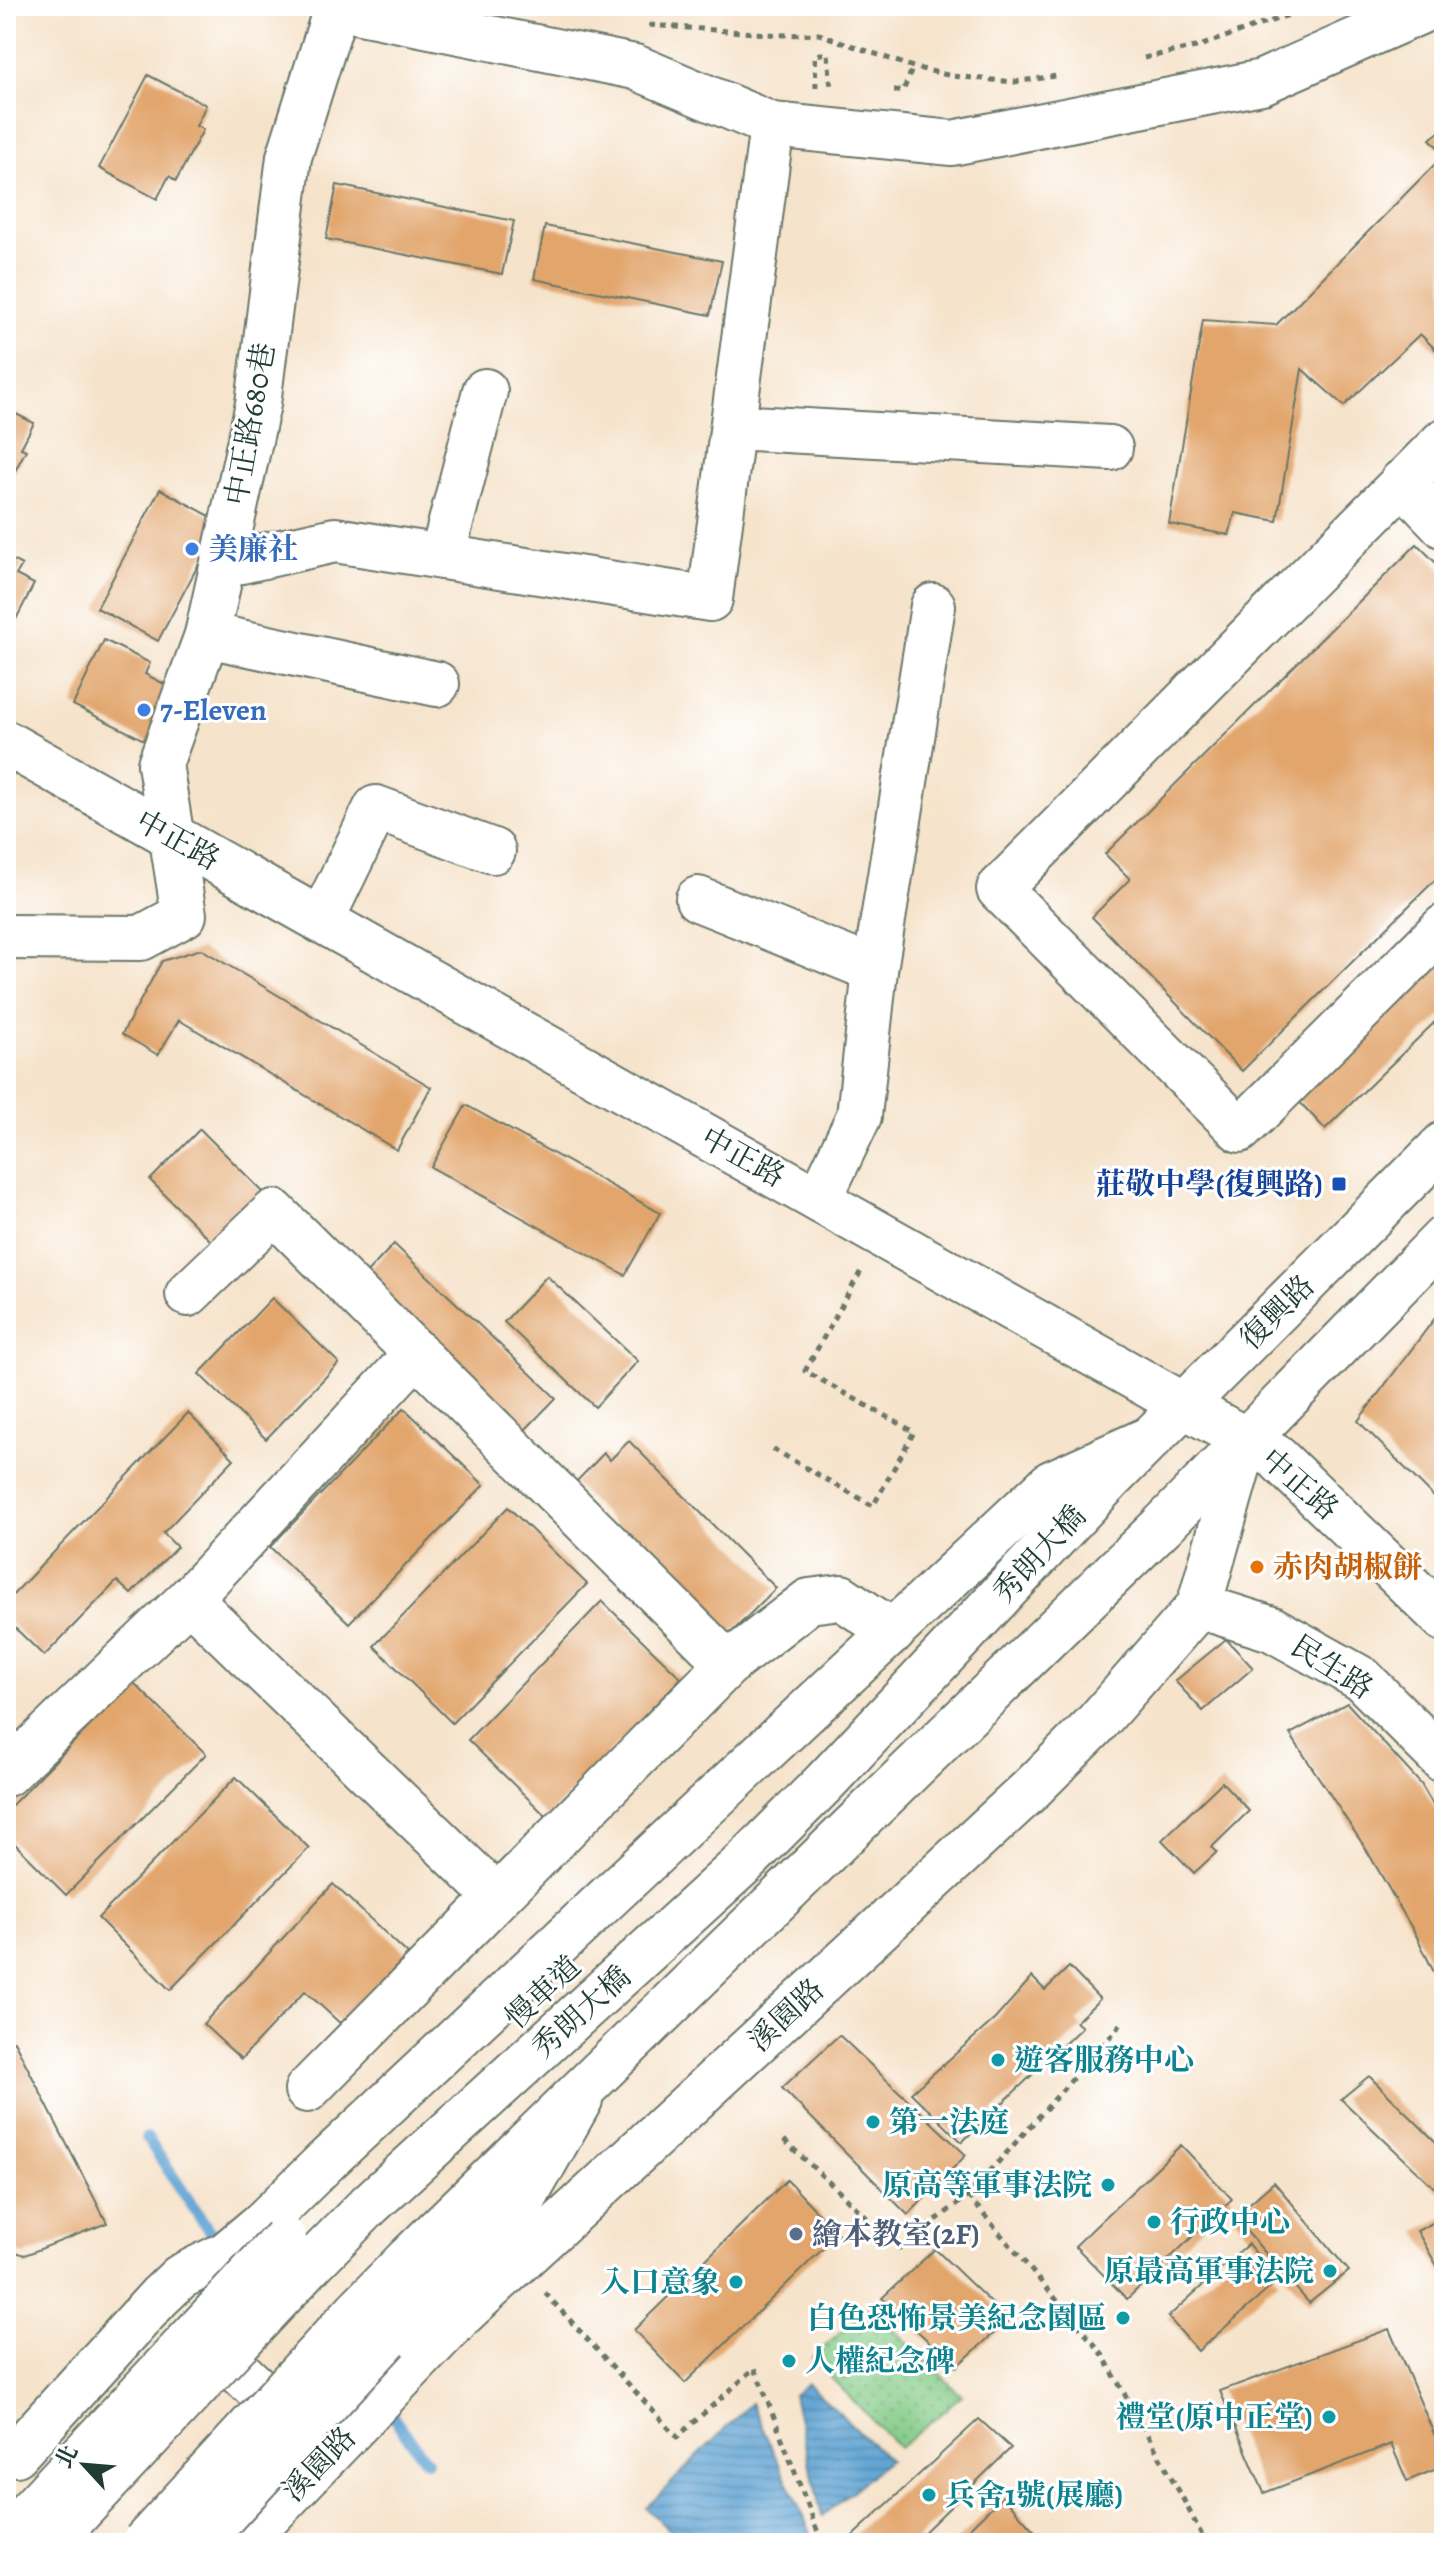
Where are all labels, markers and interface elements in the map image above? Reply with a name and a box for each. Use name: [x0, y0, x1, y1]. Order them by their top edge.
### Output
street label: 中正路680巷: [216, 340, 284, 508]
place label: 美廉社: [208, 529, 298, 569]
marker: 美廉社: [183, 540, 201, 558]
place label: 7-Eleven: [160, 690, 267, 730]
marker: 7-Eleven: [135, 701, 153, 719]
street label: 中正路: [129, 801, 227, 879]
street label: 中正路: [694, 1118, 792, 1196]
place label: 莊敬中學(復興路): [1096, 1164, 1323, 1204]
marker: 莊敬中學(復興路): [1330, 1175, 1348, 1193]
street label: 復興路: [1231, 1266, 1323, 1358]
street label: 中正路: [1253, 1439, 1347, 1529]
street label: 秀朗大橋: [983, 1496, 1095, 1612]
place label: 赤肉胡椒餅: [1273, 1547, 1423, 1587]
marker: 赤肉胡椒餅: [1248, 1558, 1266, 1576]
street label: 民生路: [1283, 1626, 1381, 1708]
street label: 慢車道: [496, 1947, 590, 2037]
street label: 秀朗大橋: [523, 1957, 639, 2067]
street label: 溪園路: [739, 1970, 833, 2060]
place label: 遊客服務中心: [1014, 2040, 1194, 2080]
marker: 遊客服務中心: [989, 2051, 1007, 2069]
place label: 第一法庭: [889, 2102, 1009, 2142]
marker: 第一法庭: [864, 2113, 882, 2131]
place label: 原高等軍事法院: [882, 2165, 1092, 2205]
marker: 原高等軍事法院: [1099, 2176, 1117, 2194]
place label: 行政中心: [1170, 2202, 1290, 2242]
marker: 行政中心: [1145, 2213, 1163, 2231]
place label: 繪本教室(2F): [812, 2214, 980, 2254]
marker: 繪本教室(2F): [787, 2225, 805, 2243]
place label: 原最高軍事法院: [1104, 2251, 1314, 2291]
place label: 入口意象: [600, 2262, 720, 2302]
marker: 原最高軍事法院: [1321, 2262, 1339, 2280]
marker: 入口意象: [727, 2273, 745, 2291]
place label: 白色恐怖景美紀念園區: [807, 2298, 1107, 2338]
marker: 白色恐怖景美紀念園區: [1114, 2309, 1132, 2327]
place label: 人權紀念碑: [805, 2341, 955, 2381]
marker: 人權紀念碑: [780, 2352, 798, 2370]
place label: 禮堂(原中正堂): [1116, 2397, 1313, 2437]
marker: 禮堂(原中正堂): [1320, 2408, 1338, 2426]
street label: 溪園路: [273, 2418, 365, 2510]
north arrow: [44, 2425, 124, 2505]
text: 北: [49, 2440, 85, 2473]
place label: 兵舍1號(展廳): [945, 2475, 1123, 2515]
marker: 兵舍1號(展廳): [920, 2486, 938, 2504]

